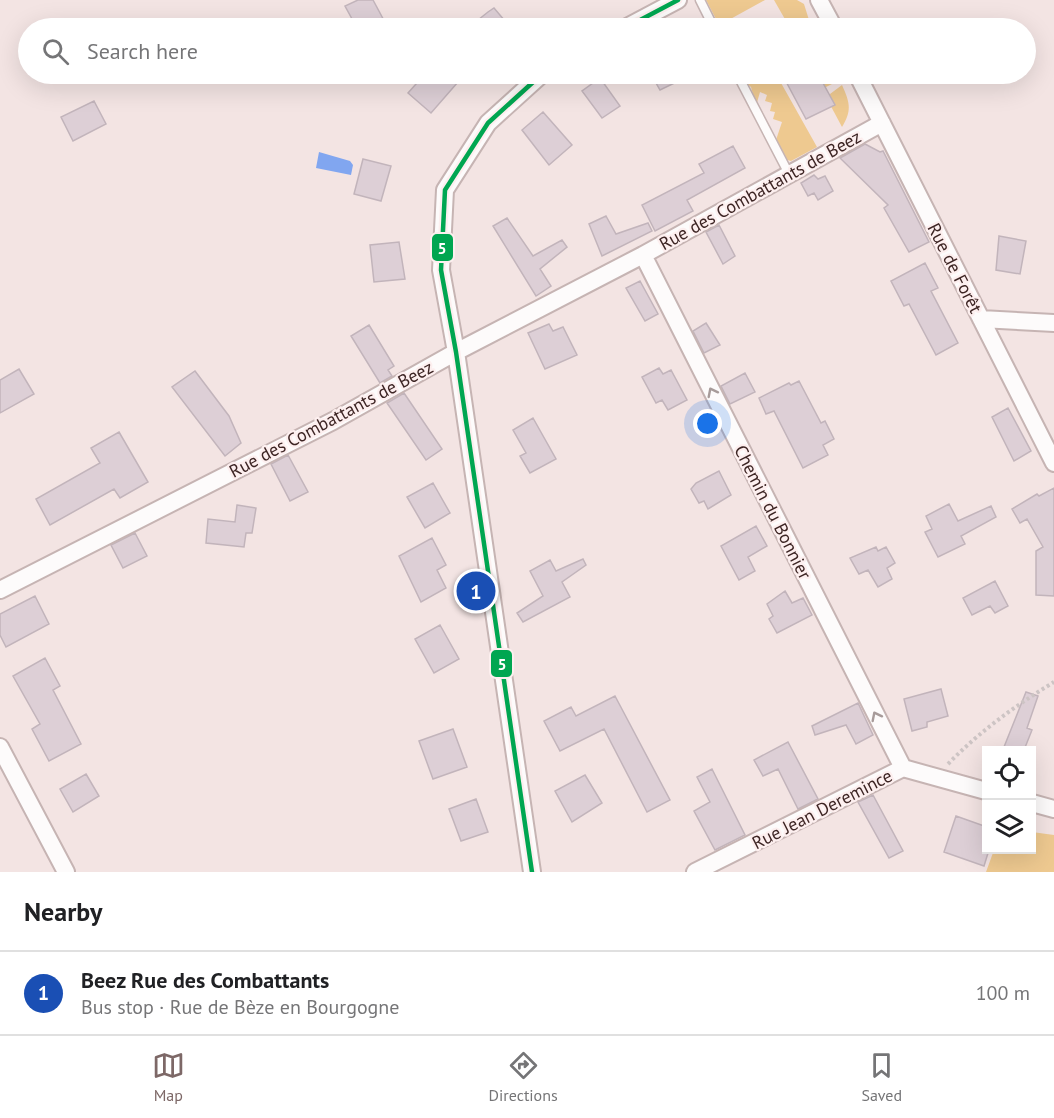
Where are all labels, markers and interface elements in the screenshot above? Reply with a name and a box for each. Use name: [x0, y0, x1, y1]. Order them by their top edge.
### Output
search box: [18, 18, 1036, 84]
icon: search: [39, 35, 72, 68]
text: Search here: [87, 37, 198, 65]
street label: Rue des Combattants de Beez: [655, 125, 865, 255]
street label: Rue de Forêt: [922, 219, 988, 317]
line badge: 5: [431, 233, 454, 262]
text: 5: [437, 238, 447, 258]
street label: Rue des Combattants de Beez: [225, 355, 437, 483]
one-way arrow: [708, 388, 719, 399]
your location: [693, 409, 722, 438]
street label: Chemin du Bonnier: [729, 441, 817, 583]
pin: 1: [456, 568, 496, 614]
line badge: 5: [490, 649, 513, 678]
text: 5: [497, 654, 507, 674]
one-way arrow: [872, 711, 884, 722]
map controls: [982, 746, 1036, 854]
button: locate: [982, 746, 1036, 800]
street label: Rue Jean Deremince: [748, 764, 896, 854]
button: layers: [982, 800, 1036, 854]
text: Nearby: [24, 895, 102, 928]
text: Beez Rue des Combattants: [81, 966, 329, 994]
text: 1: [38, 980, 49, 1006]
text: 100 m: [976, 980, 1030, 1006]
text: Bus stop · Rue de Bèze en Bourgogne: [81, 994, 399, 1020]
tab: Map: [152, 1049, 185, 1105]
tab: Directions: [489, 1049, 558, 1105]
tab: Saved: [861, 1049, 902, 1105]

